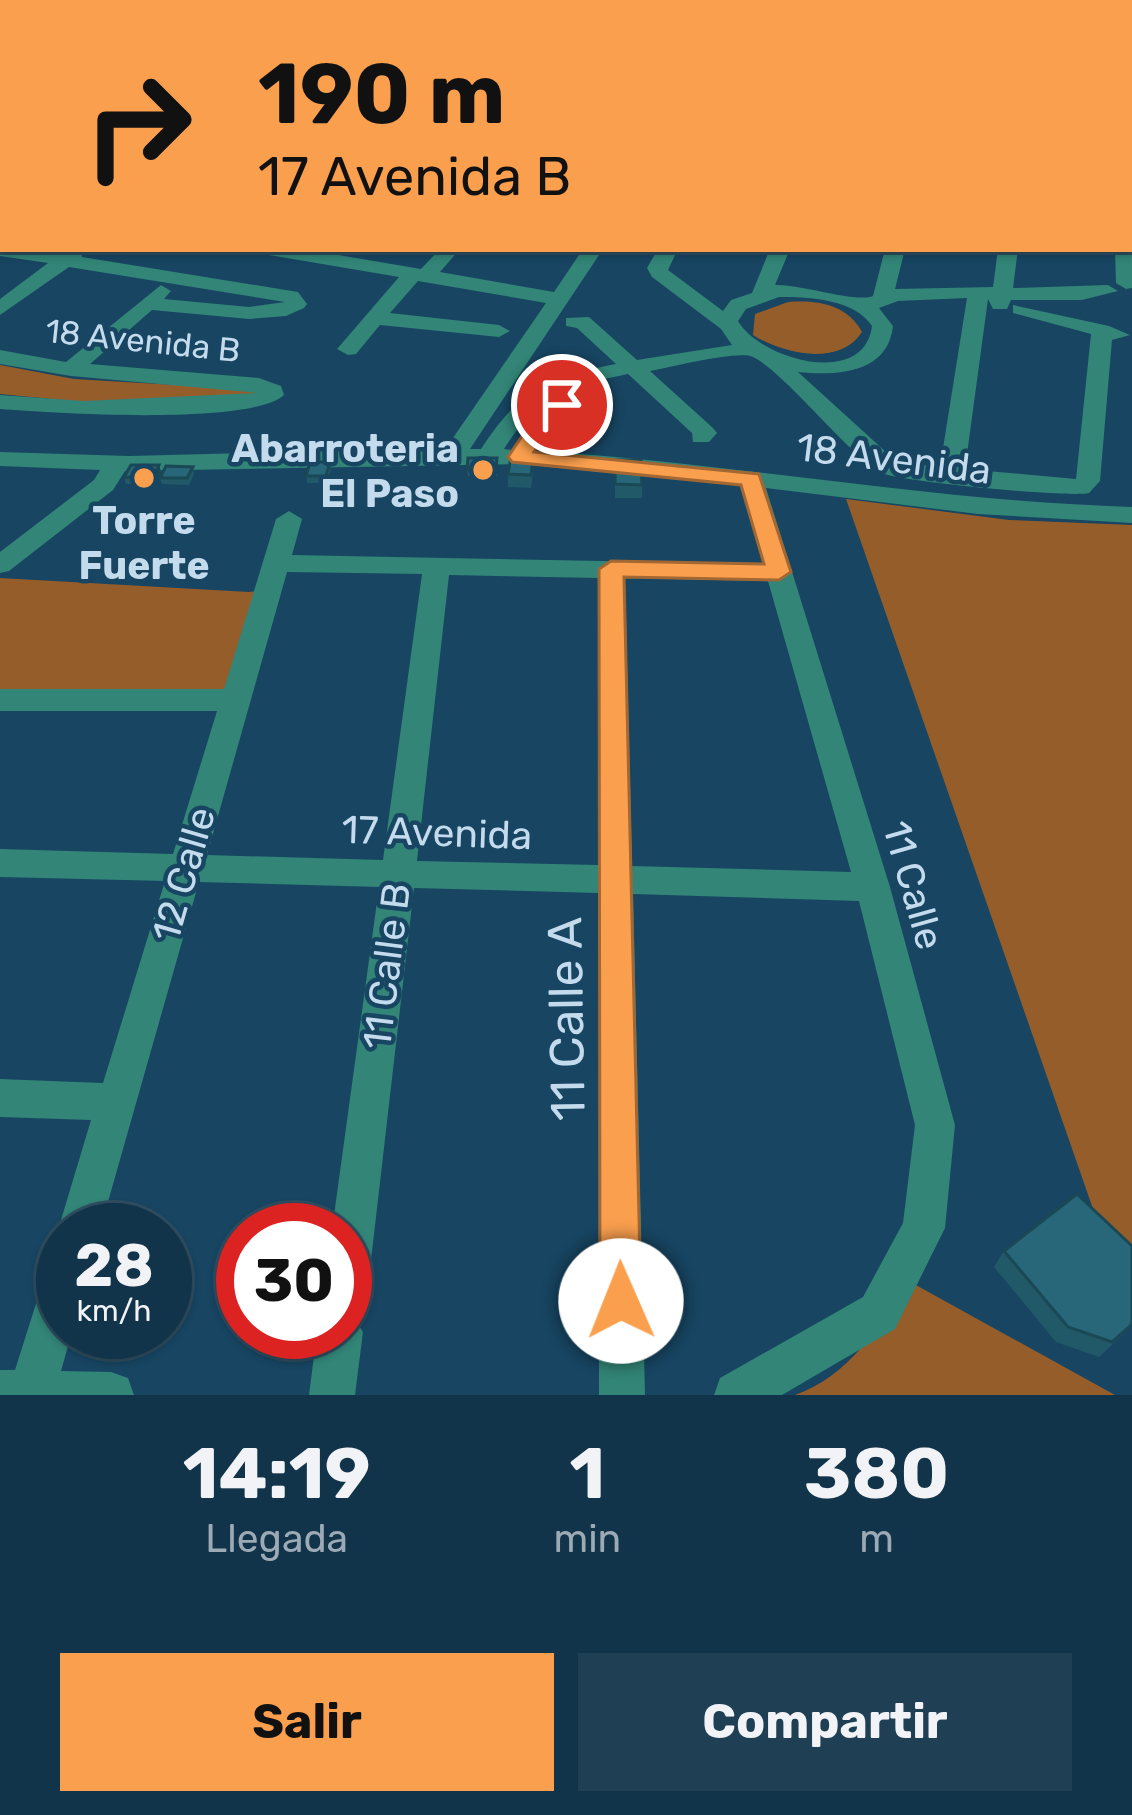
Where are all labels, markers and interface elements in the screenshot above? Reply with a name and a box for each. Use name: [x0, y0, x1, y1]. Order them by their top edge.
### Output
text: 190 m: [258, 44, 506, 144]
icon: right: [60, 48, 216, 204]
text: 17 Avenida B: [258, 145, 571, 209]
street label: 18 Avenida B: [44, 311, 242, 370]
pin: [511, 354, 613, 456]
icon: arrive: [529, 372, 595, 438]
street label: 18 Avenida: [794, 424, 994, 494]
place label: Abarroteria El Paso: [231, 426, 459, 517]
marker: Abarroteria El Paso: [470, 457, 496, 483]
marker: Torre Fuerte: [131, 465, 157, 491]
place label: Torre Fuerte: [78, 498, 210, 589]
street label: 12 Calle: [143, 802, 225, 947]
street label: 17 Avenida: [341, 807, 533, 859]
street label: 11 Calle: [873, 816, 953, 955]
street label: 11 Calle B: [354, 881, 420, 1052]
street label: 11 Calle A: [536, 916, 597, 1122]
speed limit sign: 30: [216, 1203, 372, 1359]
text: 28: [74, 1230, 154, 1301]
position arrow: [558, 1238, 684, 1364]
text: km/h: [77, 1293, 151, 1329]
text: 14:19: [183, 1431, 371, 1516]
text: 1: [569, 1431, 605, 1516]
text: 380: [804, 1431, 949, 1516]
text: Llegada: [205, 1516, 348, 1562]
text: min: [553, 1516, 621, 1562]
text: m: [859, 1516, 894, 1562]
button: Salir: [60, 1653, 554, 1791]
button: Compartir: [578, 1653, 1072, 1791]

